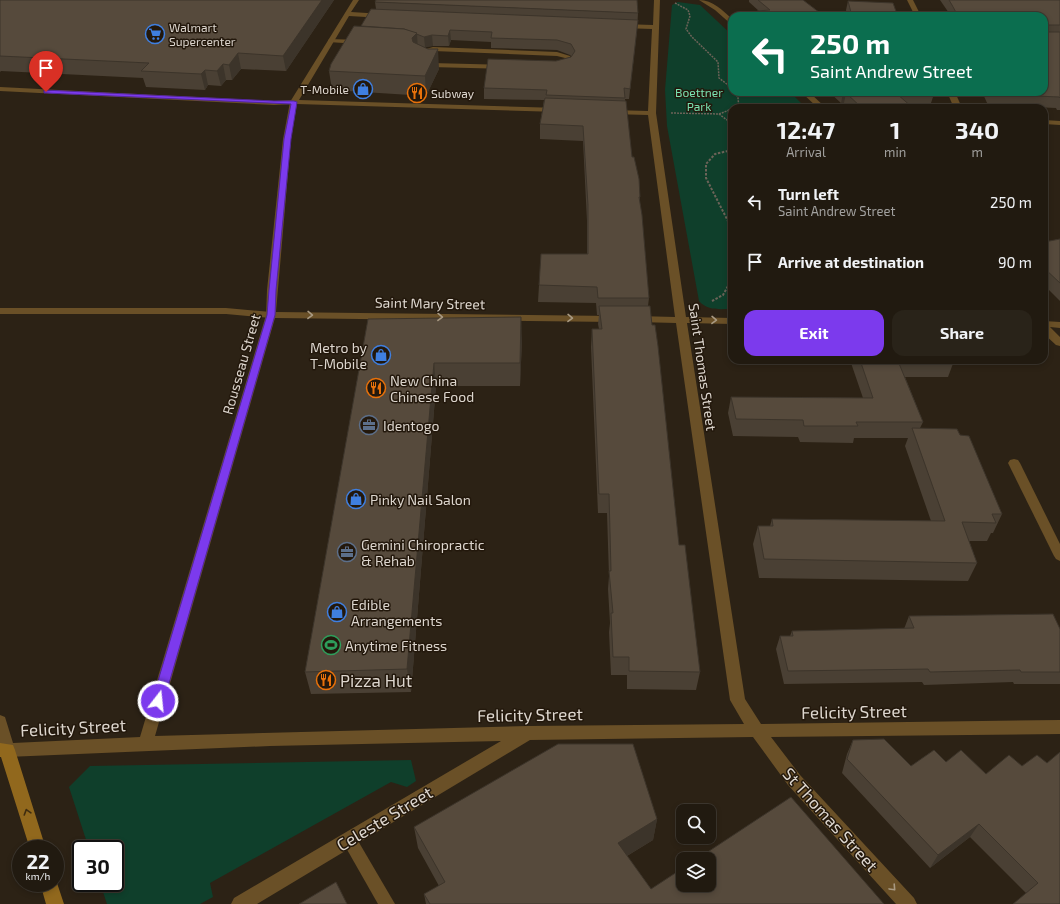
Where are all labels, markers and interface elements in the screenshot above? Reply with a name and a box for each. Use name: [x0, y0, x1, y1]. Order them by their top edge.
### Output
place label: Walmart Supercenter: [169, 20, 236, 48]
supermarket icon: Walmart Supercenter: [144, 23, 166, 45]
text: 250 m: [810, 26, 890, 60]
icon: left: [744, 28, 796, 80]
pin: [29, 51, 63, 92]
icon: arrive: [35, 57, 57, 79]
text: Saint Andrew Street: [810, 60, 972, 82]
shop icon: T-Mobile: [352, 78, 374, 100]
place label: T-Mobile: [300, 82, 349, 96]
restaurant icon: Subway: [406, 82, 428, 104]
park label: Boettner Park: [675, 85, 723, 113]
place label: Subway: [431, 86, 475, 100]
text: 12:47: [777, 115, 835, 144]
text: 1: [890, 115, 900, 144]
text: 340: [955, 115, 999, 144]
text: Arrival: [786, 144, 826, 160]
text: min: [884, 144, 906, 160]
text: m: [971, 144, 983, 160]
text: Turn left: [778, 185, 839, 203]
icon: left: [744, 191, 766, 213]
text: 250 m: [990, 193, 1032, 211]
text: Saint Andrew Street: [778, 203, 895, 219]
icon: arrive: [744, 251, 766, 273]
text: Arrive at destination: [778, 253, 924, 271]
text: 90 m: [998, 253, 1032, 271]
street label: Saint Mary Street: [375, 294, 485, 312]
street label: Saint Thomas Street: [686, 302, 720, 432]
button: Exit: [744, 310, 884, 356]
button: Share: [892, 310, 1032, 356]
one-way arrow: [307, 311, 313, 319]
street label: Rousseau Street: [219, 312, 263, 416]
one-way arrow: [437, 313, 443, 321]
one-way arrow: [567, 314, 573, 323]
one-way arrow: [711, 316, 717, 324]
place label: Metro by T-Mobile: [310, 339, 368, 372]
shop icon: Metro by T-Mobile: [370, 344, 392, 366]
place label: New China Chinese Food: [390, 372, 474, 405]
restaurant icon: New China Chinese Food: [365, 377, 387, 399]
office icon: Identogo: [358, 414, 380, 436]
place label: Identogo: [383, 417, 439, 434]
shop icon: Pinky Nail Salon: [345, 488, 367, 510]
place label: Pinky Nail Salon: [370, 491, 471, 508]
place label: Gemini Chiropractic & Rehab: [361, 536, 485, 569]
office icon: Gemini Chiropractic & Rehab: [336, 541, 358, 563]
place label: Edible Arrangements: [351, 596, 442, 629]
shop icon: Edible Arrangements: [326, 601, 348, 623]
sports icon: Anytime Fitness: [320, 634, 342, 656]
place label: Anytime Fitness: [345, 637, 447, 654]
restaurant icon: Pizza Hut: [315, 669, 337, 691]
place label: Pizza Hut: [340, 670, 413, 690]
position arrow: [137, 680, 179, 722]
street label: Felicity Street: [801, 700, 908, 723]
street label: Felicity Street: [477, 703, 584, 726]
street label: Felicity Street: [20, 714, 127, 741]
street label: St Thomas Street: [779, 763, 883, 875]
street label: Celeste Street: [332, 781, 436, 854]
map controls: [676, 804, 716, 892]
button: search: [676, 804, 716, 844]
one-way arrow: [23, 808, 32, 815]
speed limit sign: 30: [72, 840, 124, 892]
text: 22: [26, 849, 50, 873]
button: layers: [676, 852, 716, 892]
text: km/h: [26, 870, 50, 882]
one-way arrow: [888, 883, 895, 890]

